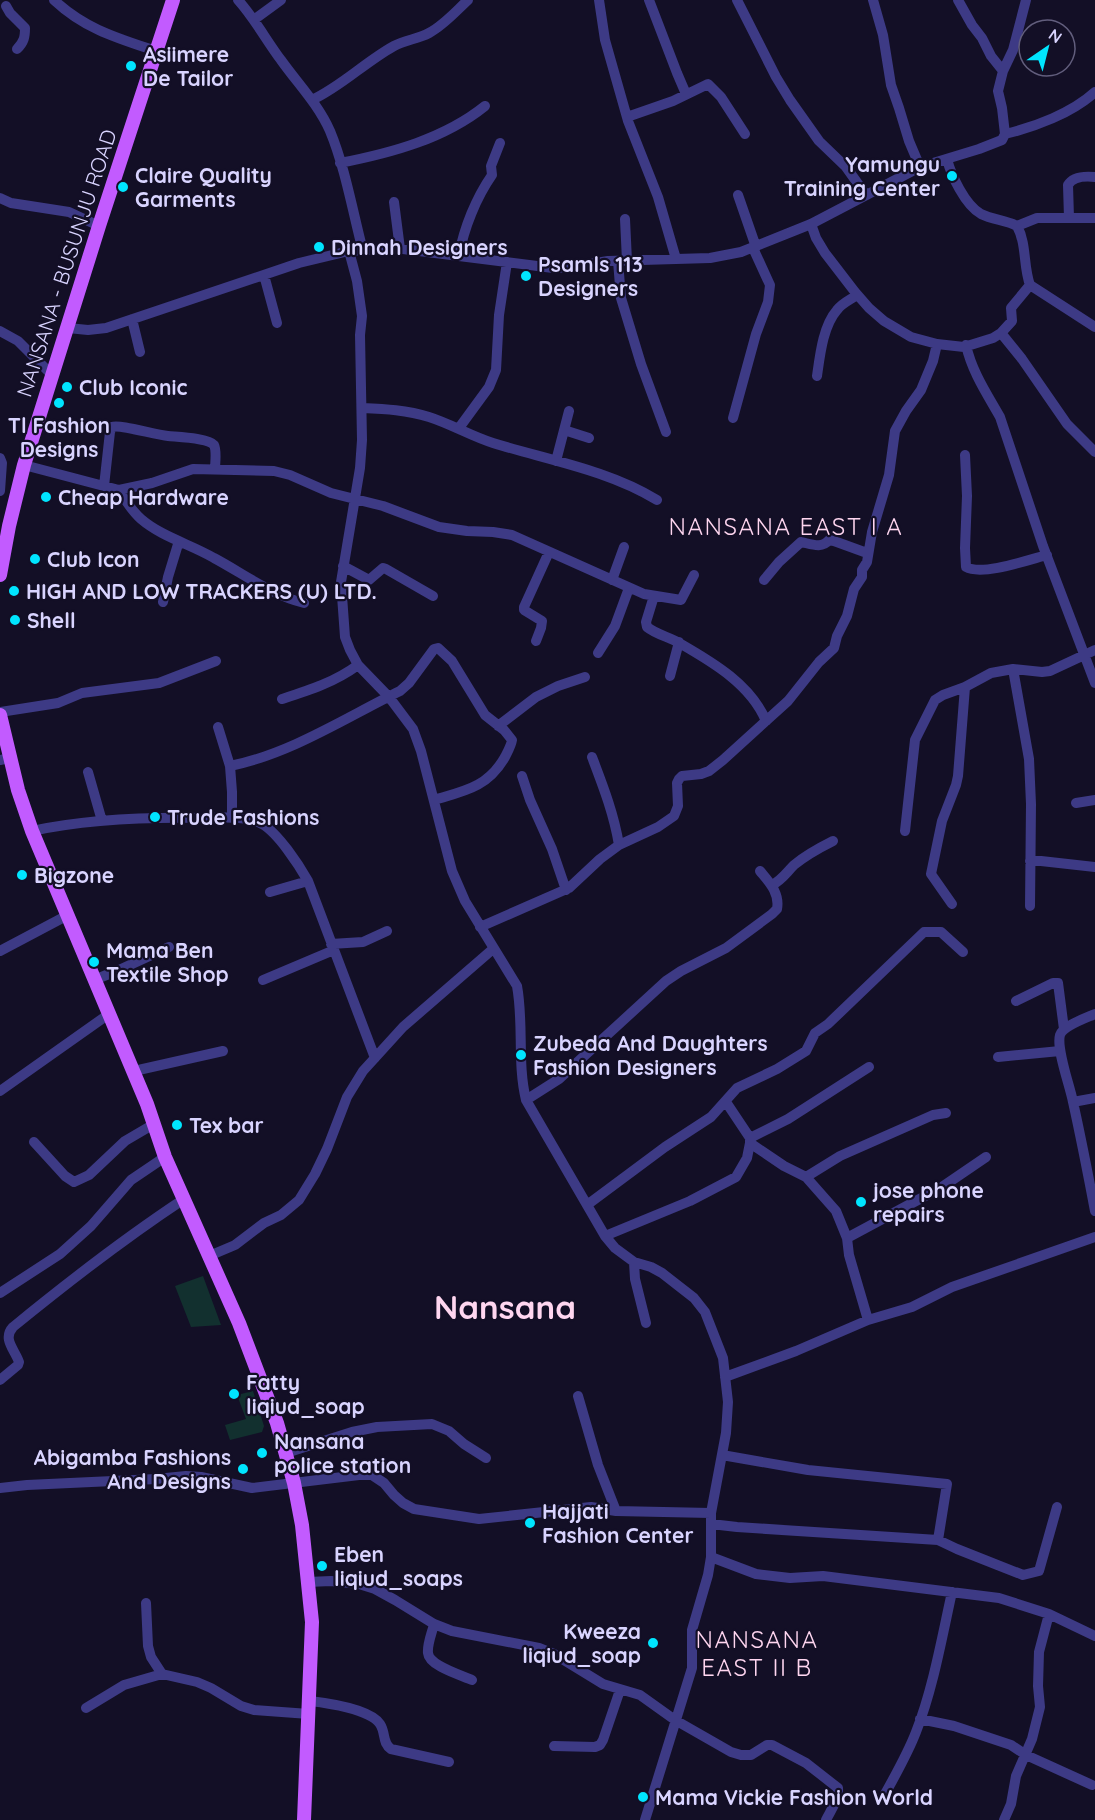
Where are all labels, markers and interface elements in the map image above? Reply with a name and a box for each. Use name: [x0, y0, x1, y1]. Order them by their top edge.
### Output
north arrow: [1017, 18, 1077, 78]
text: N: [1045, 24, 1066, 47]
place label: Asiimere De Tailor: [143, 41, 233, 91]
marker: Asiimere De Tailor: [124, 59, 138, 73]
street label: NANSANA - BUSUNJU ROAD: [10, 126, 122, 400]
place label: Yamungu Training Center: [784, 151, 940, 201]
place label: Claire Quality Garments: [135, 162, 272, 212]
marker: Yamungu Training Center: [945, 169, 959, 183]
marker: Claire Quality Garments: [116, 180, 130, 194]
place label: Dinnah Designers: [331, 234, 508, 260]
marker: Dinnah Designers: [312, 240, 326, 254]
place label: Psamls 113 Designers: [538, 251, 643, 301]
marker: Psamls 113 Designers: [519, 269, 533, 283]
place label: Club Iconic: [79, 374, 187, 400]
marker: Club Iconic: [60, 380, 74, 394]
marker: Tl Fashion Designs: [52, 396, 66, 410]
place label: Tl Fashion Designs: [8, 412, 110, 462]
place label: Cheap Hardware: [58, 484, 229, 510]
marker: Cheap Hardware: [39, 490, 53, 504]
district label: NANSANA EAST I A: [669, 511, 903, 541]
place label: Club Icon: [47, 546, 139, 572]
marker: Club Icon: [28, 552, 42, 566]
place label: HIGH AND LOW TRACKERS (U) LTD.: [26, 578, 377, 604]
marker: HIGH AND LOW TRACKERS (U) LTD.: [7, 584, 21, 598]
place label: Shell: [27, 607, 76, 633]
marker: Shell: [8, 613, 22, 627]
place label: Trude Fashions: [167, 804, 319, 830]
marker: Trude Fashions: [148, 810, 162, 824]
place label: Bigzone: [34, 862, 114, 888]
marker: Bigzone: [15, 868, 29, 882]
place label: Mama Ben Textile Shop: [106, 937, 229, 987]
marker: Mama Ben Textile Shop: [87, 955, 101, 969]
place label: Zubeda And Daughters Fashion Designers: [533, 1030, 768, 1080]
marker: Zubeda And Daughters Fashion Designers: [514, 1048, 528, 1062]
place label: Tex bar: [189, 1112, 264, 1138]
marker: Tex bar: [170, 1118, 184, 1132]
place label: jose phone repairs: [872, 1177, 984, 1227]
marker: jose phone repairs: [854, 1195, 868, 1209]
district label: Nansana: [434, 1286, 576, 1327]
place label: Fatty liqiud_soap: [246, 1369, 365, 1419]
marker: Fatty liqiud_soap: [227, 1387, 241, 1401]
place label: Nansana police station: [274, 1428, 411, 1478]
place label: Abigamba Fashions And Designs: [34, 1444, 231, 1494]
marker: Nansana police station: [255, 1446, 269, 1460]
marker: Abigamba Fashions And Designs: [236, 1462, 250, 1476]
place label: Hajjati Fashion Center: [542, 1498, 694, 1548]
marker: Hajjati Fashion Center: [523, 1516, 537, 1530]
place label: Eben liqiud_soaps: [334, 1541, 463, 1591]
marker: Eben liqiud_soaps: [315, 1559, 329, 1573]
place label: Kweeza liqiud_soap: [522, 1618, 641, 1668]
district label: NANSANA EAST II B: [696, 1624, 819, 1682]
marker: Kweeza liqiud_soap: [646, 1636, 660, 1650]
place label: Mama Vickie Fashion World: [655, 1784, 933, 1810]
marker: Mama Vickie Fashion World: [636, 1790, 650, 1804]

